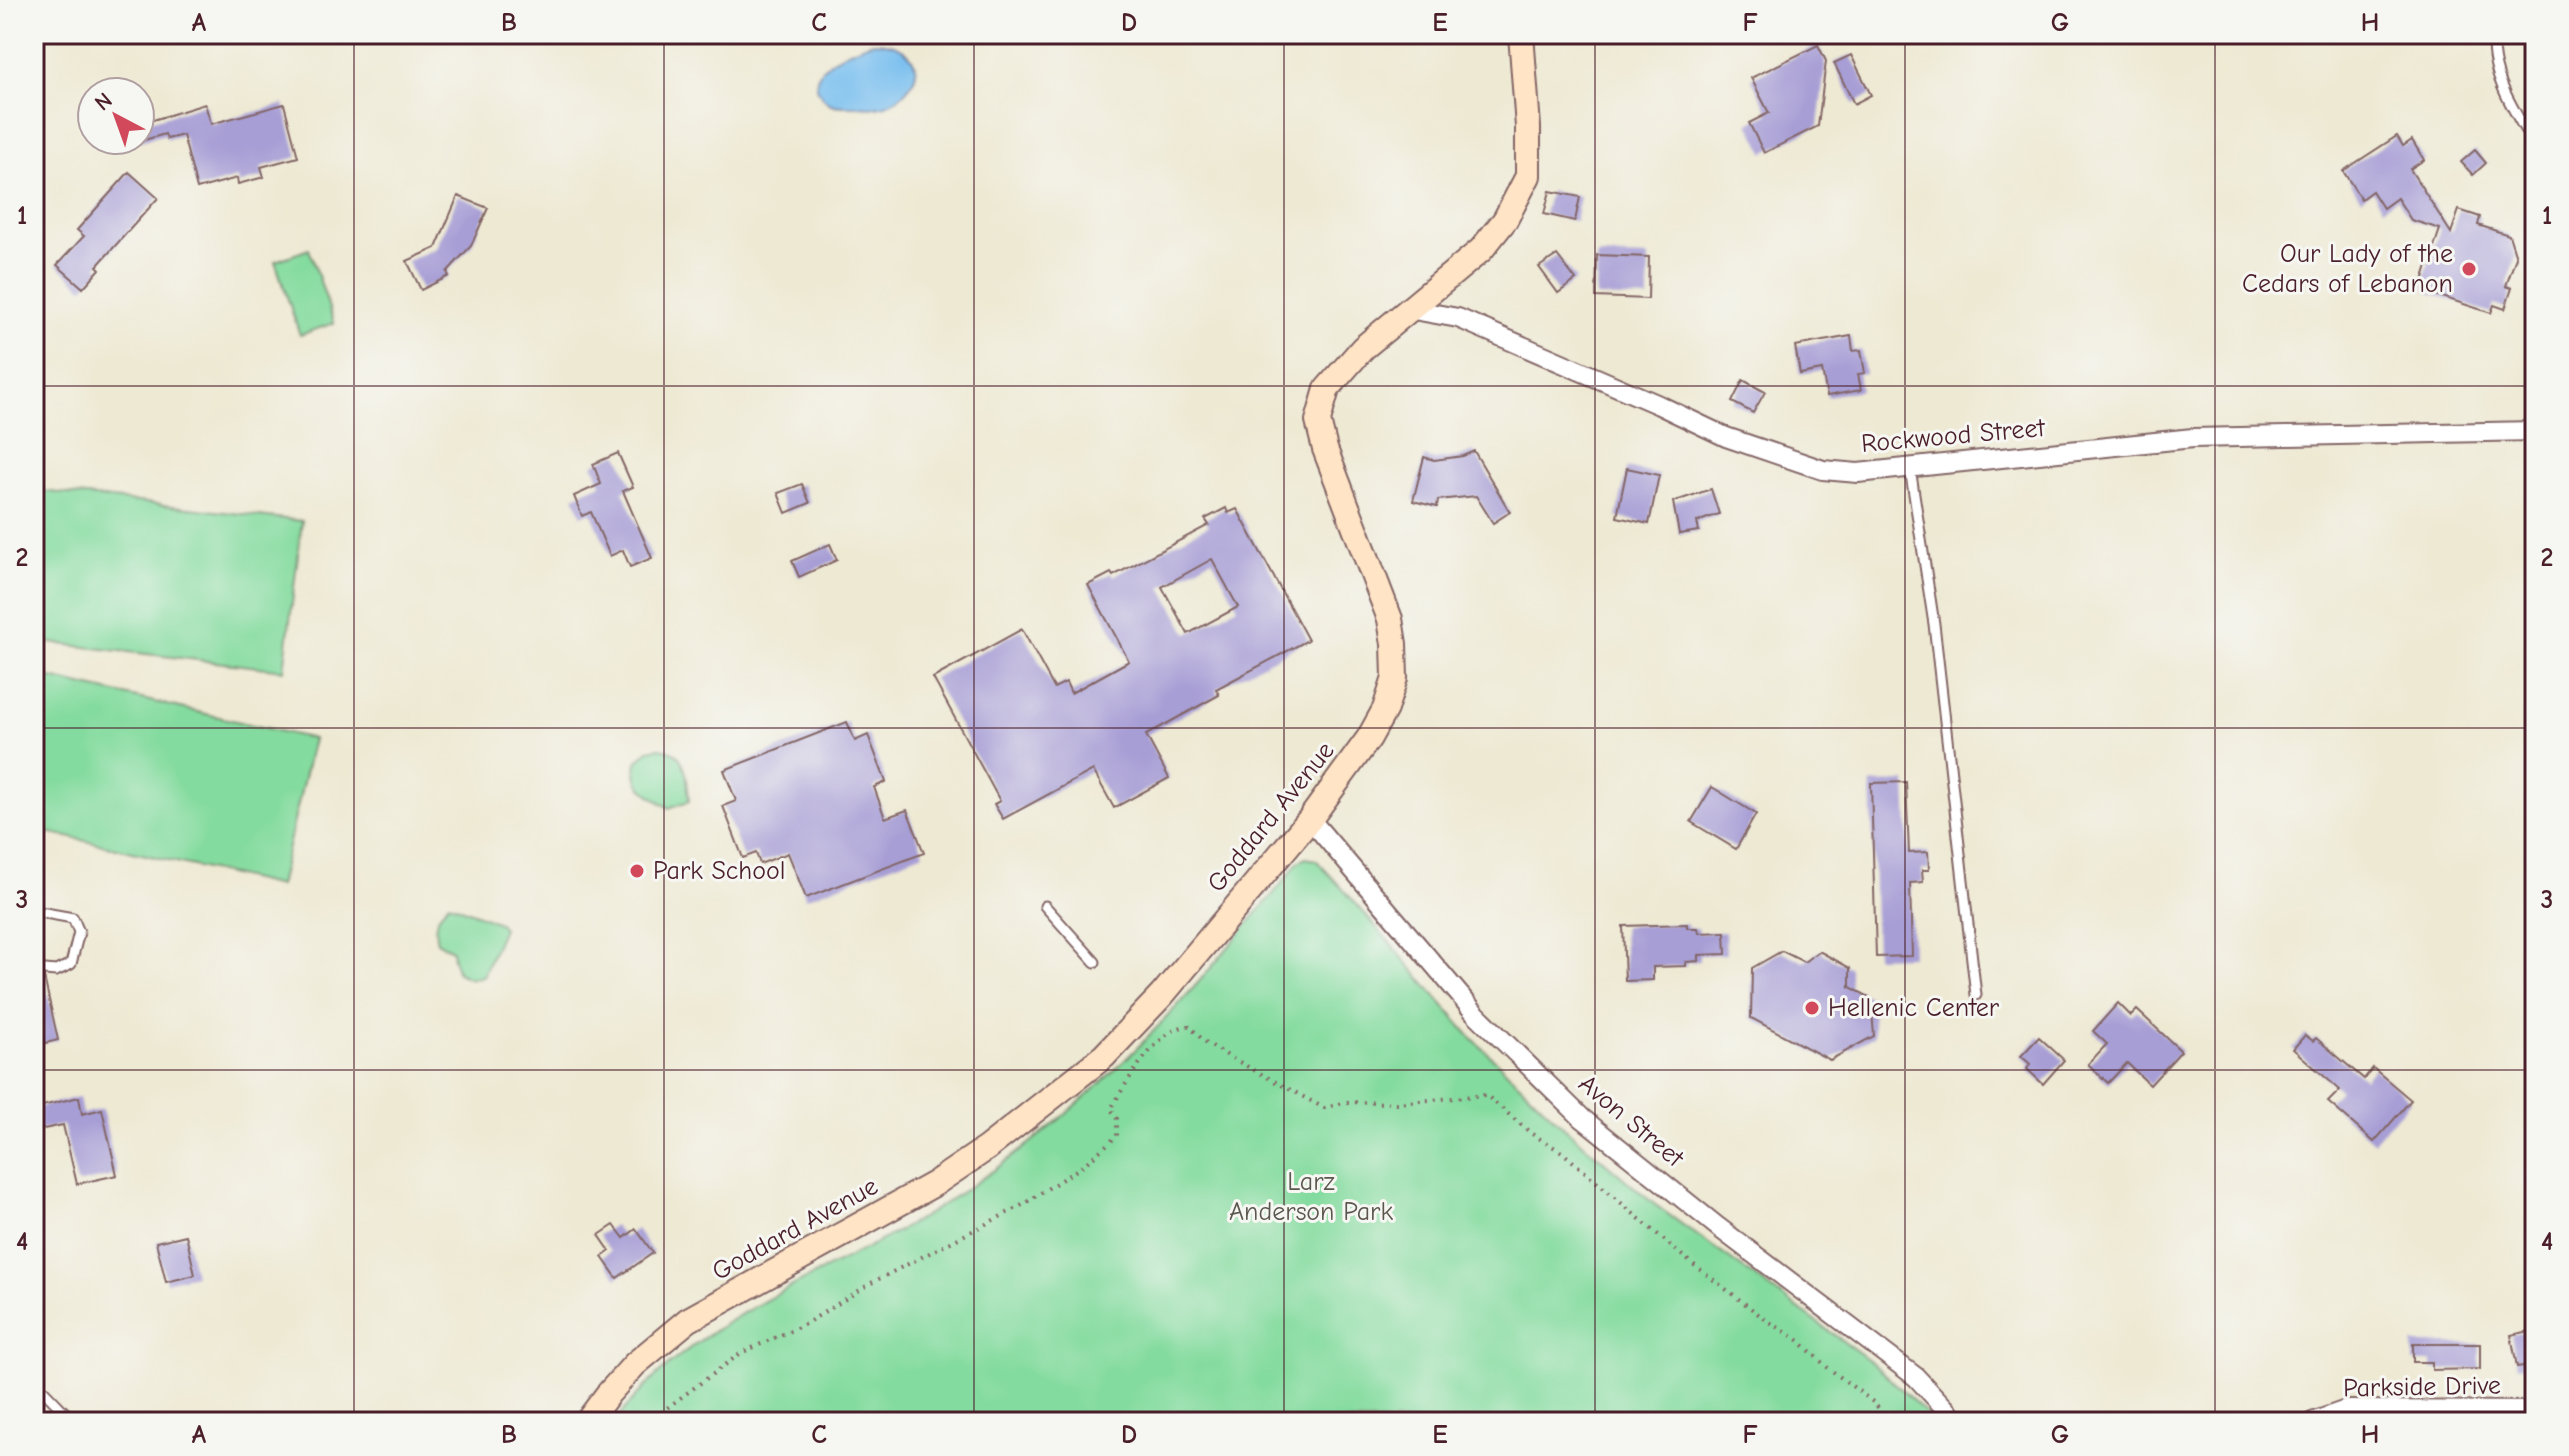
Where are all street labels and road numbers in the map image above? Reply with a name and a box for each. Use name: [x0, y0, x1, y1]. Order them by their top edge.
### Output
street label: Rockwood Street: [1860, 413, 2048, 459]
street label: Goddard Avenue: [1201, 736, 1341, 898]
street label: Avon Street: [1573, 1069, 1691, 1174]
street label: Goddard Avenue: [707, 1171, 883, 1287]
street label: Parkside Drive: [2343, 1371, 2501, 1403]

